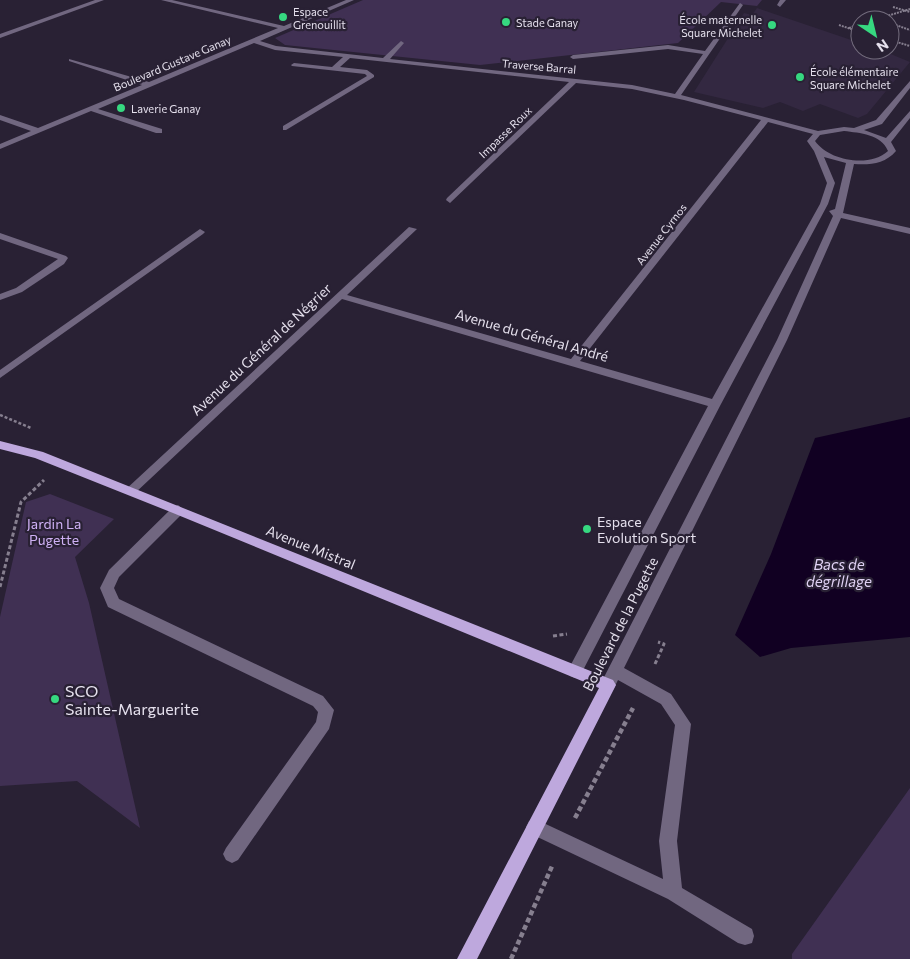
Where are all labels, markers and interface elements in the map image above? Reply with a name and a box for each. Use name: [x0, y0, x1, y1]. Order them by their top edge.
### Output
place label: Espace Grenouillit: [293, 5, 346, 31]
north arrow: [850, 10, 900, 60]
marker: Espace Grenouillit: [277, 11, 289, 23]
place label: École maternelle Square Michelet: [679, 12, 762, 39]
marker: Stade Ganay: [500, 16, 512, 28]
place label: Stade Ganay: [516, 16, 579, 29]
marker: École maternelle Square Michelet: [766, 19, 778, 31]
street label: Boulevard Gustave Ganay: [111, 32, 233, 94]
text: N: [874, 36, 892, 56]
street label: Traverse Barral: [501, 56, 577, 76]
place label: École élémentaire Square Michelet: [810, 64, 899, 91]
marker: École élémentaire Square Michelet: [794, 71, 806, 83]
marker: Laverie Ganay: [115, 102, 127, 114]
place label: Laverie Ganay: [131, 102, 201, 115]
street label: Impasse Roux: [476, 103, 534, 160]
street label: Avenue Cyrnos: [633, 201, 689, 267]
street label: Avenue du Général de Négrier: [187, 279, 335, 419]
street label: Avenue du Général André: [453, 305, 611, 365]
place label: Espace Evolution Sport: [597, 513, 697, 546]
park label: Jardin La Pugette: [27, 515, 81, 548]
street label: Avenue Mistral: [264, 521, 358, 573]
marker: Espace Evolution Sport: [581, 523, 593, 535]
street label: Boulevard de la Pugette: [579, 554, 661, 694]
water label: Bacs de dégrillage: [806, 555, 872, 590]
place label: SCO Sainte-Marguerite: [65, 681, 199, 718]
marker: SCO Sainte-Marguerite: [49, 693, 61, 705]

